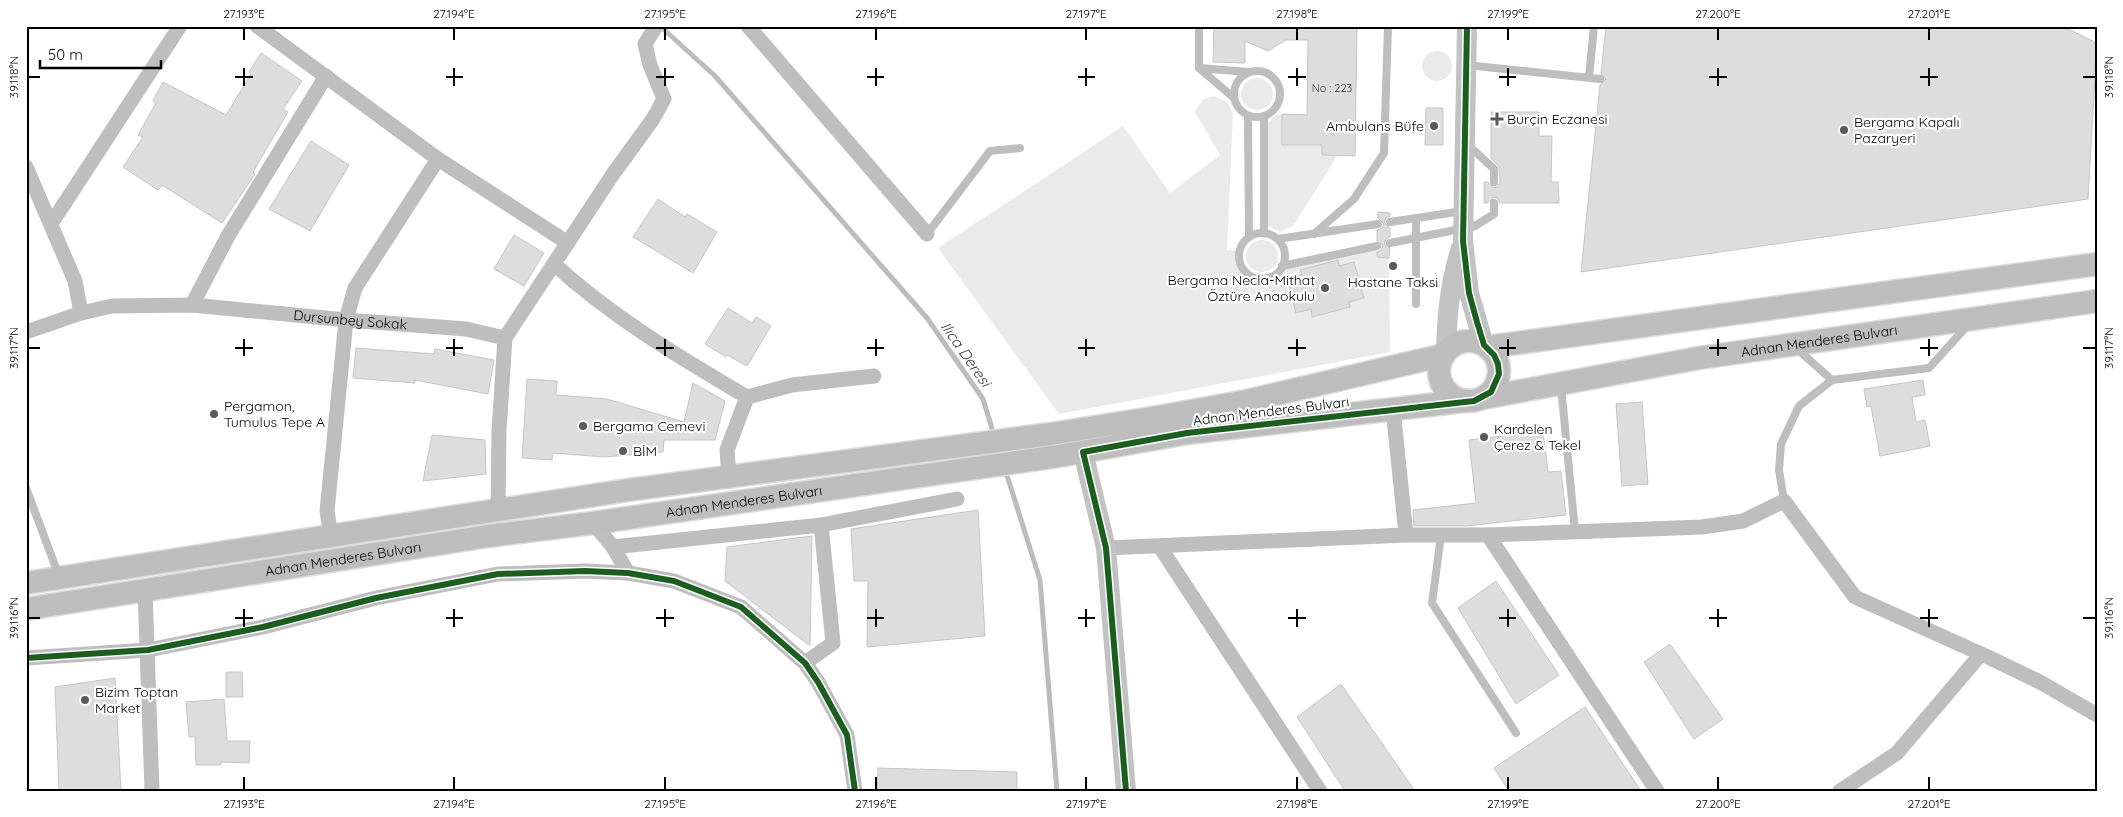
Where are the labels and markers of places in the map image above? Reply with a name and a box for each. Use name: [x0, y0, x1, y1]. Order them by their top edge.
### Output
place label: Burçin Eczanesi: [1507, 110, 1608, 128]
marker: Burçin Eczanesi: [1491, 113, 1503, 125]
place label: Bergama Kapalı Pazaryeri: [1854, 113, 1960, 147]
place label: Ambulans Büfe: [1326, 117, 1424, 135]
marker: Ambulans Büfe: [1428, 120, 1440, 132]
marker: Bergama Kapalı Pazaryeri: [1838, 124, 1850, 136]
marker: Hastane Taksi: [1387, 260, 1399, 272]
place label: Bergama Necla-Mithat Öztüre Anaokulu: [1168, 271, 1315, 305]
place label: Hastane Taksi: [1348, 273, 1438, 291]
marker: Bergama Necla-Mithat Öztüre Anaokulu: [1319, 282, 1331, 294]
place label: Pergamon, Tumulus Tepe A: [224, 397, 325, 431]
marker: Pergamon, Tumulus Tepe A: [208, 408, 220, 420]
place label: Bergama Cemevi: [593, 417, 705, 435]
marker: Bergama Cemevi: [577, 420, 589, 432]
place label: Kardelen Çerez & Tekel: [1494, 420, 1581, 454]
marker: Kardelen Çerez & Tekel: [1478, 431, 1490, 443]
place label: BİM: [633, 442, 657, 460]
marker: BİM: [617, 445, 629, 457]
place label: Bizim Toptan Market: [95, 683, 178, 717]
marker: Bizim Toptan Market: [79, 694, 91, 706]

